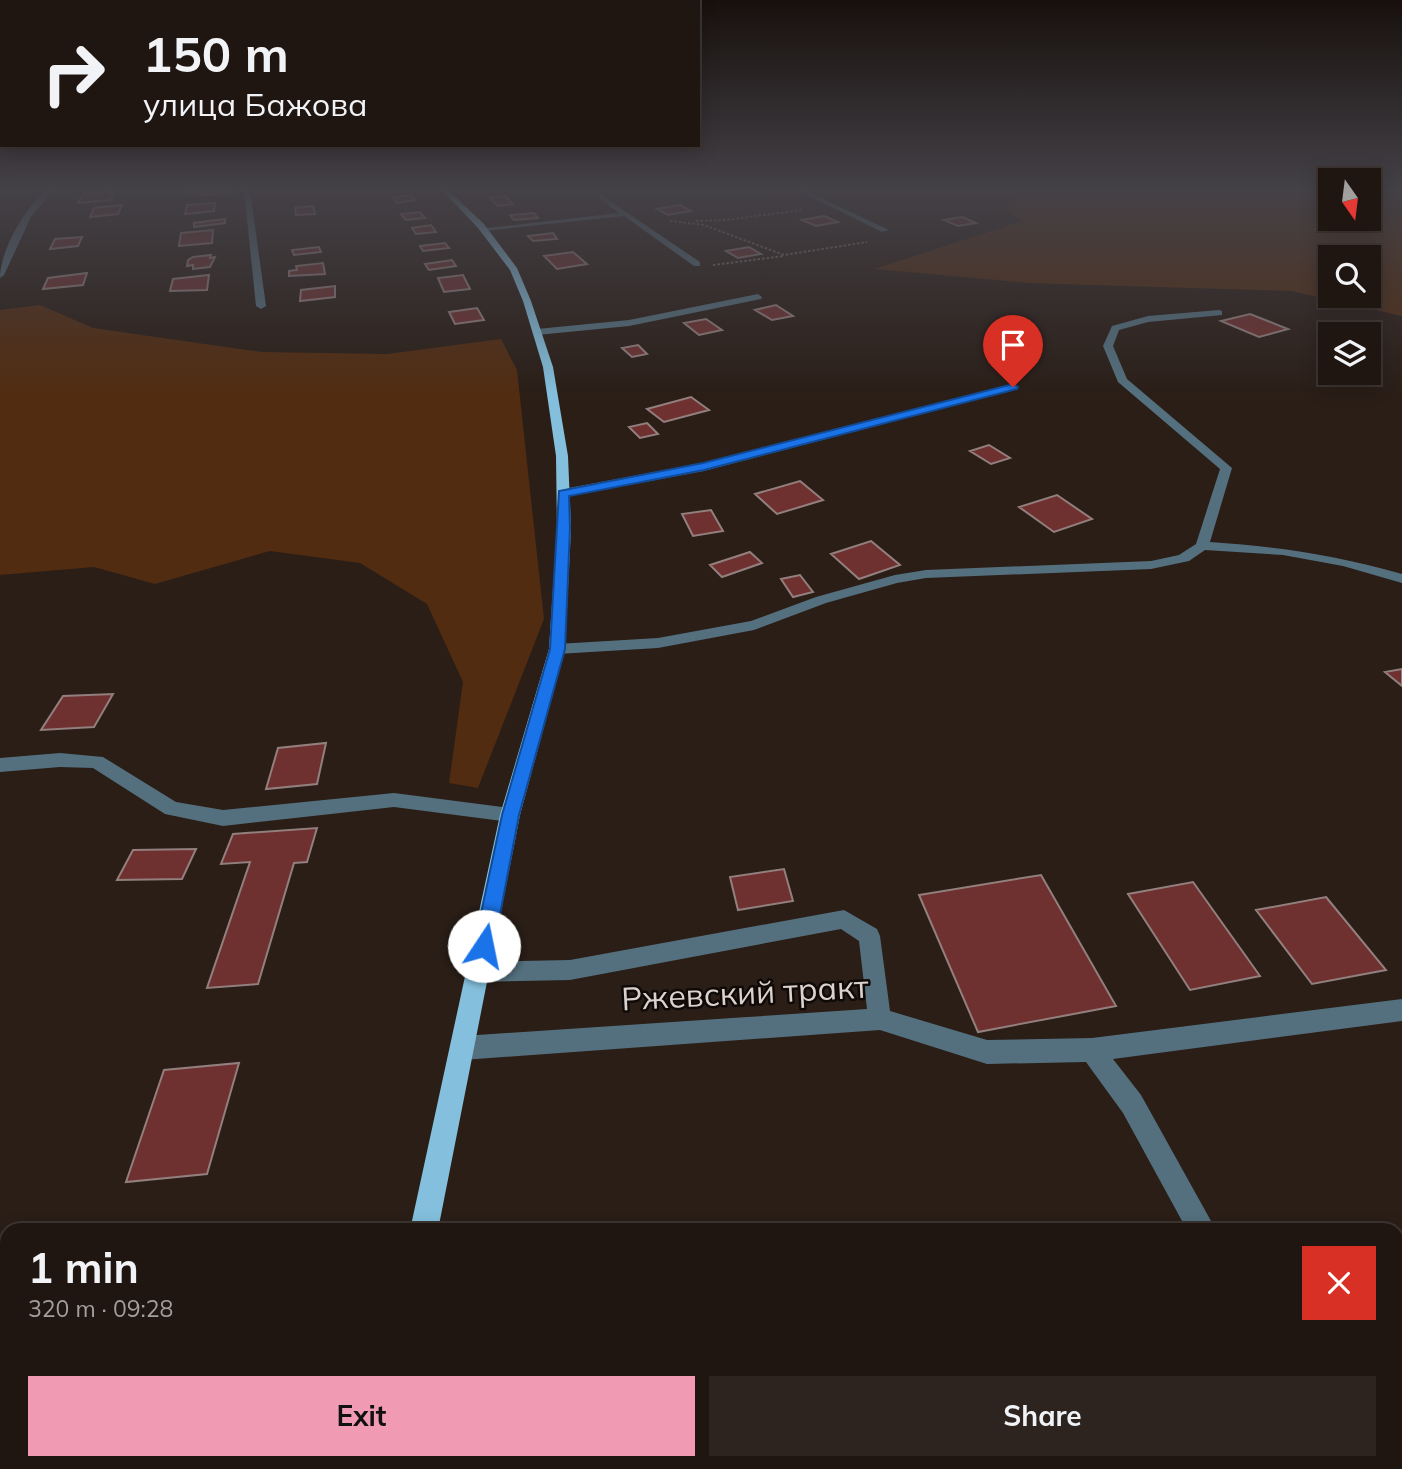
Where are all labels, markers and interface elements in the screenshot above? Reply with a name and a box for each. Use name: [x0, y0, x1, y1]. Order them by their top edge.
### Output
text: 150 m: [143, 23, 289, 84]
icon: right: [28, 28, 119, 119]
text: улица Бажова: [143, 84, 368, 124]
north arrow: [1318, 168, 1381, 231]
map controls: [1318, 168, 1381, 385]
button: search: [1318, 245, 1381, 308]
pin: [983, 315, 1043, 387]
button: layers: [1318, 322, 1381, 385]
icon: arrive: [994, 326, 1032, 364]
position arrow: [447, 909, 521, 983]
street label: Ржевский тракт: [620, 966, 870, 1018]
text: 1 min: [28, 1241, 139, 1294]
button: close: [1302, 1246, 1376, 1320]
text: 320 m · 09:28: [28, 1294, 173, 1323]
button: Exit: [28, 1376, 695, 1456]
button: Share: [709, 1376, 1376, 1456]

